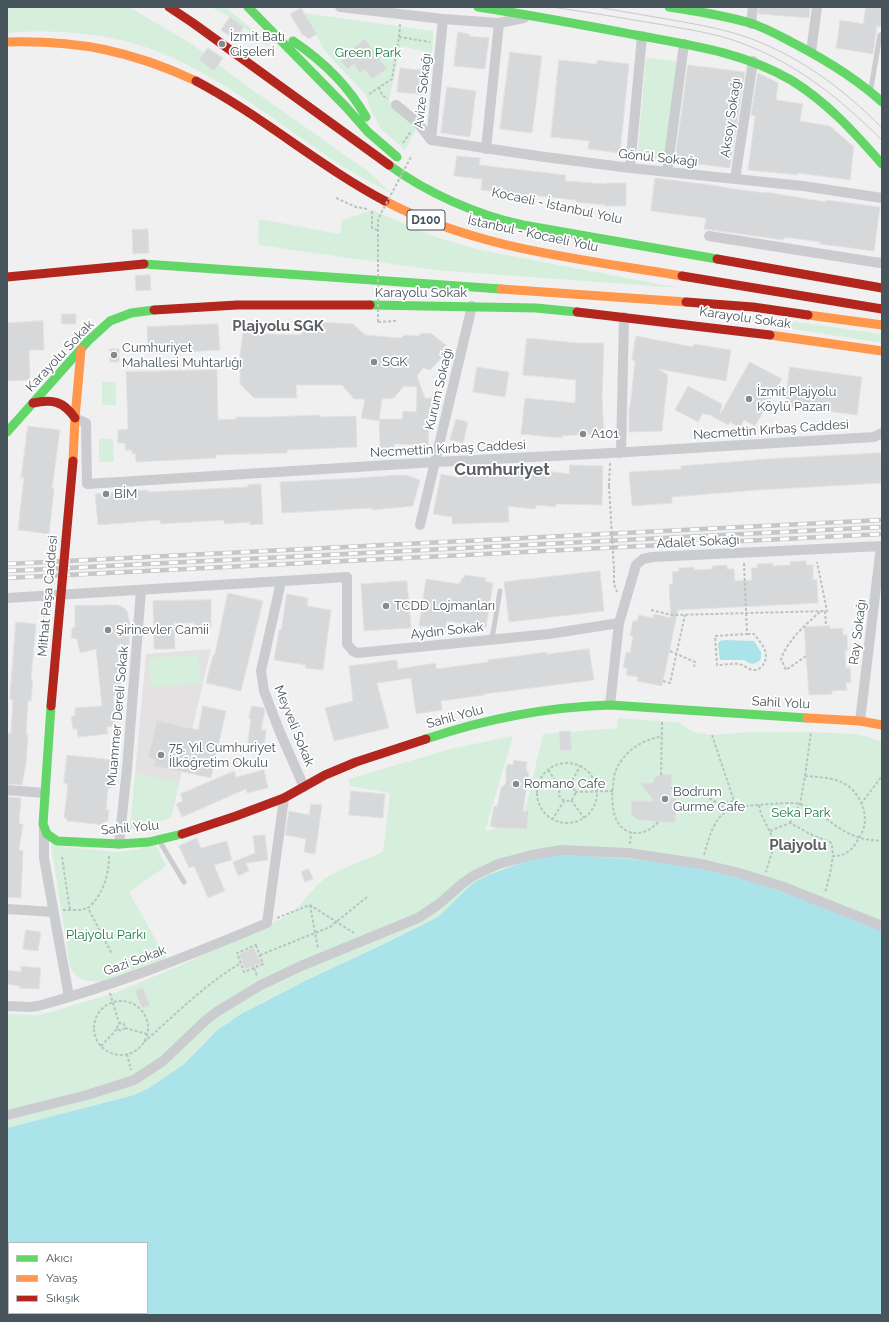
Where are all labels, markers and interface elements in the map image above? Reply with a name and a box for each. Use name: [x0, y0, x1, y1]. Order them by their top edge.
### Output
place label: İzmit Batı Gişeleri: [230, 29, 285, 60]
marker: İzmit Batı Gişeleri: [217, 39, 227, 49]
park label: Green Park: [335, 45, 401, 61]
street label: Avize Sokağı: [411, 53, 435, 129]
street label: Aksoy Sokağı: [718, 77, 744, 159]
street label: Gönül Sokağı: [618, 146, 698, 170]
street label: Kocaeli - İstanbul Yolu: [490, 185, 624, 227]
road number: D100: [407, 210, 445, 230]
street label: İstanbul - Kocaeli Yolu: [466, 213, 600, 255]
street label: Karayolu Sokak: [375, 285, 467, 301]
street label: Karayolu Sokak: [698, 304, 792, 332]
street label: Karayolu Sokak: [23, 317, 97, 395]
district label: Plajyolu SGK: [232, 317, 324, 335]
place label: Cumhuriyet Mahallesi Muhtarlığı: [122, 340, 242, 371]
street label: Kurum Sokağı: [422, 346, 456, 432]
marker: Cumhuriyet Mahallesi Muhtarlığı: [109, 350, 119, 360]
place label: SGK: [382, 354, 408, 370]
marker: SGK: [369, 357, 379, 367]
place label: İzmit Plajyolu Köylü Pazarı: [757, 384, 836, 415]
marker: İzmit Plajyolu Köylü Pazarı: [744, 394, 754, 404]
street label: Necmettin Kırbaş Caddesi: [693, 417, 849, 443]
place label: A101: [591, 426, 619, 442]
marker: A101: [578, 429, 588, 439]
street label: Necmettin Kırbaş Caddesi: [370, 437, 526, 461]
district label: Cumhuriyet: [454, 460, 550, 480]
place label: BİM: [114, 486, 137, 502]
marker: BİM: [101, 489, 111, 499]
street label: Adalet Sokağı: [656, 532, 740, 552]
street label: Mithat Paşa Caddesi: [35, 535, 61, 657]
place label: TCDD Lojmanları: [394, 598, 495, 614]
street label: Ray Sokağı: [846, 598, 870, 666]
marker: TCDD Lojmanları: [381, 601, 391, 611]
street label: Aydın Sokak: [410, 619, 484, 643]
place label: Şirinevler Camii: [116, 622, 209, 638]
marker: Şirinevler Camii: [103, 625, 113, 635]
street label: Muammer Dereli Sokak: [104, 645, 132, 787]
street label: Meyveli Sokak: [271, 683, 317, 769]
street label: Sahil Yolu: [751, 694, 811, 712]
street label: Sahil Yolu: [425, 702, 485, 732]
place label: 75. Yıl Cumhuriyet İlköğretim Okulu: [169, 740, 276, 771]
marker: 75. Yıl Cumhuriyet İlköğretim Okulu: [156, 750, 166, 760]
place label: Romano Cafe: [524, 776, 605, 792]
marker: Romano Cafe: [511, 779, 521, 789]
place label: Bodrum Gurme Cafe: [673, 784, 745, 815]
marker: Bodrum Gurme Cafe: [660, 794, 670, 804]
park label: Seka Park: [771, 805, 831, 821]
street label: Sahil Yolu: [100, 818, 160, 838]
district label: Plajyolu: [769, 836, 827, 854]
park label: Plajyolu Parkı: [66, 927, 146, 943]
street label: Gazi Sokak: [102, 942, 168, 980]
legend: [8, 1242, 148, 1314]
text: Akıcı: [46, 1251, 72, 1265]
text: Yavaş: [46, 1271, 78, 1285]
text: Sıkışık: [46, 1291, 80, 1305]

